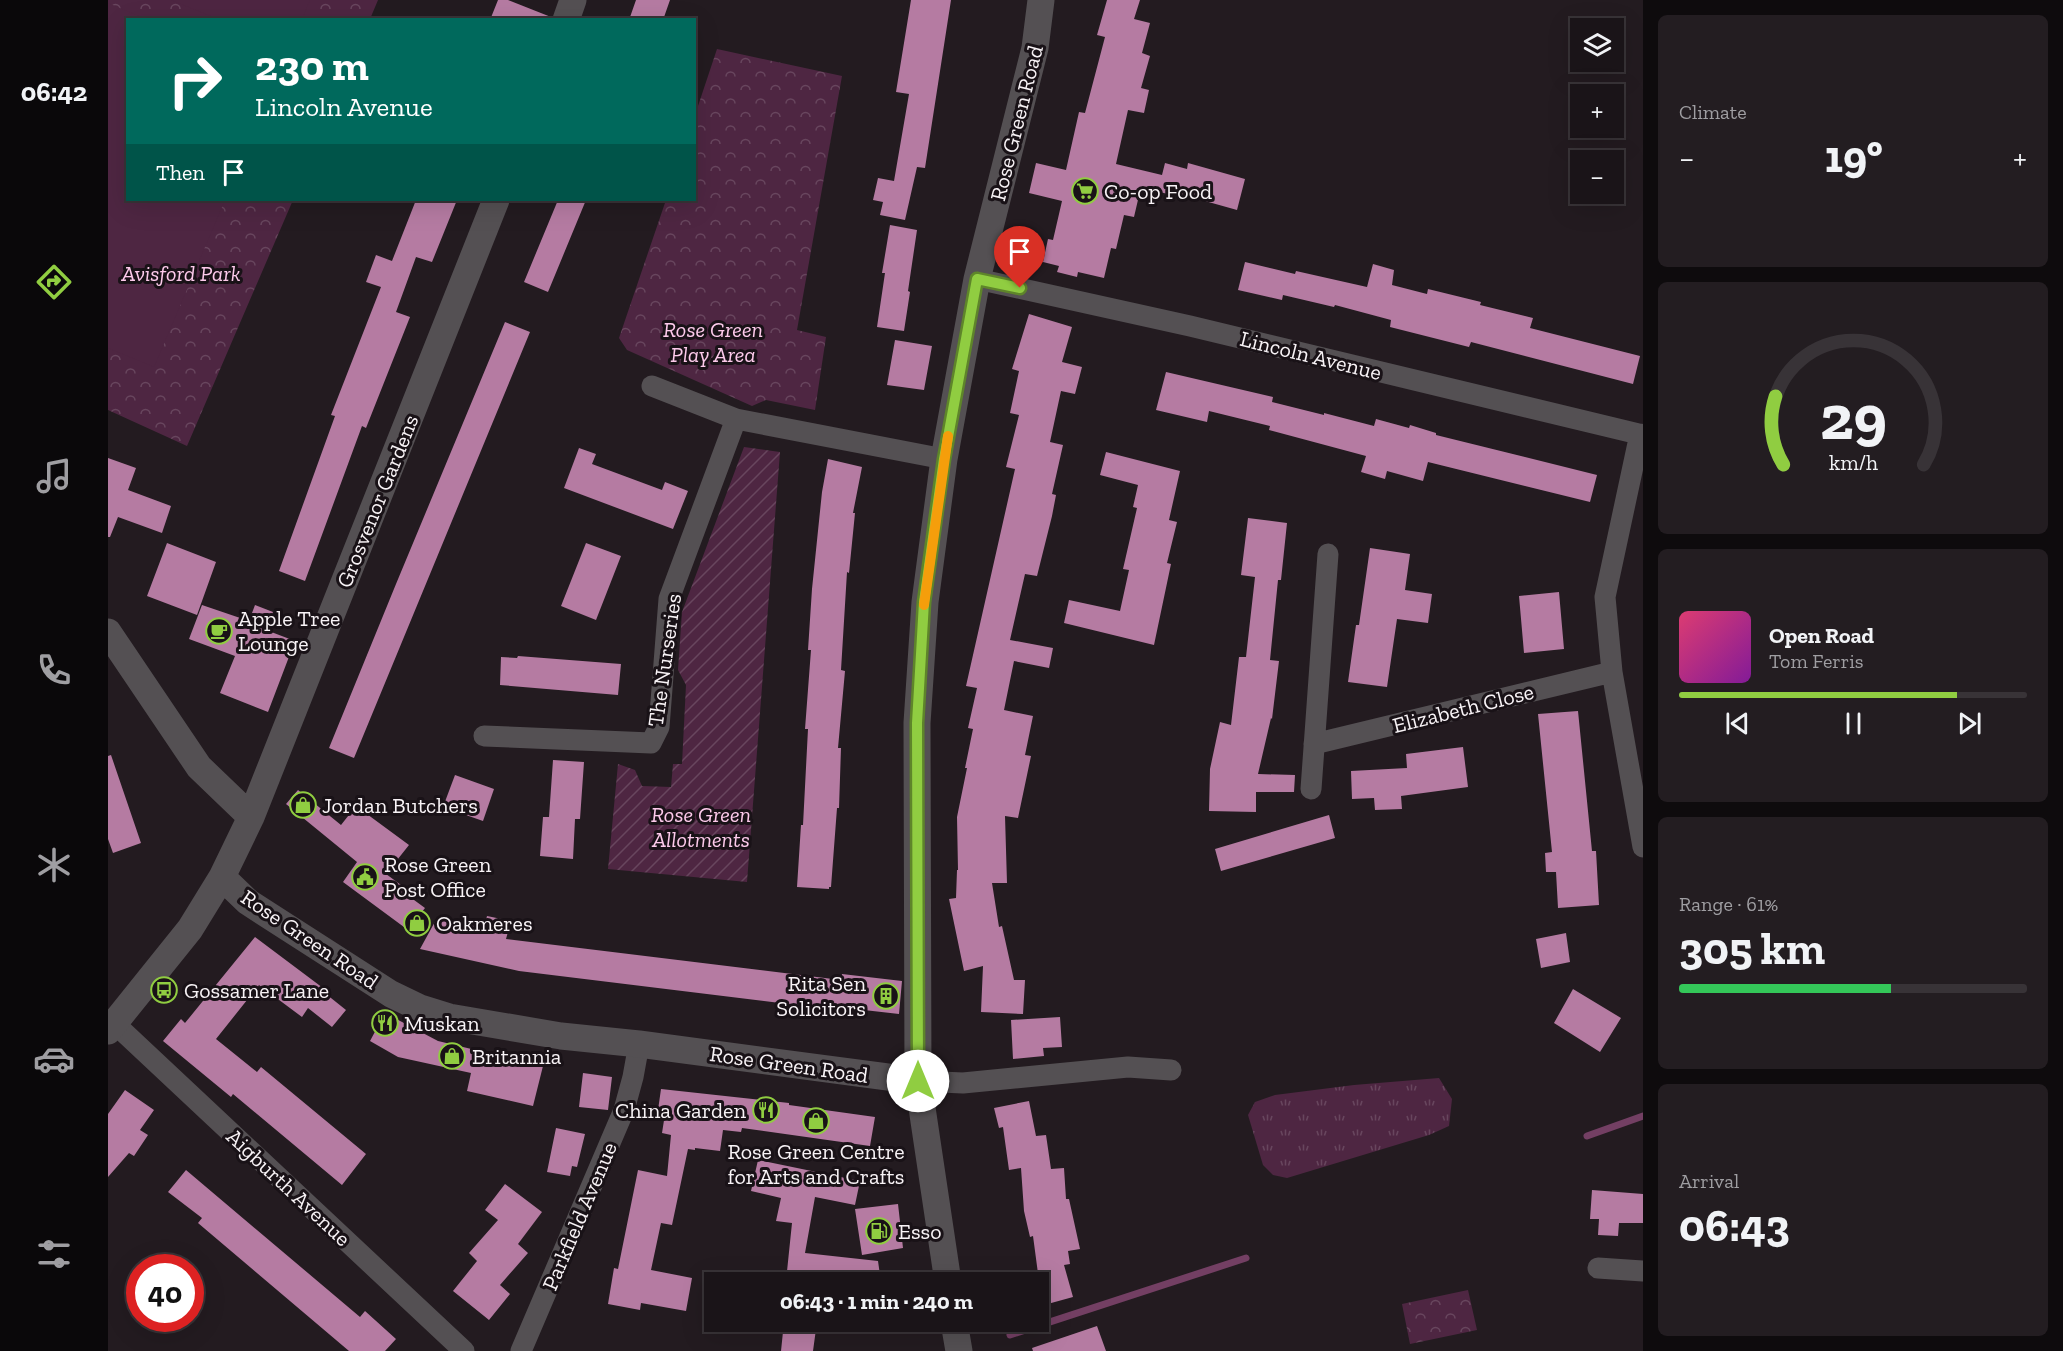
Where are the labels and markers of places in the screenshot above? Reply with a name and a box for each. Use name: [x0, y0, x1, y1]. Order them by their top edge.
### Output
supermarket icon: Co-op Food: [1070, 176, 1100, 206]
place label: Co-op Food: [1104, 178, 1212, 205]
pin: [994, 226, 1045, 288]
place label: Apple Tree Lounge: [238, 605, 340, 657]
cafe icon: Apple Tree Lounge: [204, 616, 234, 646]
shop icon: Jordan Butchers: [288, 790, 318, 820]
place label: Jordan Butchers: [322, 792, 478, 819]
place label: Rose Green Post Office: [384, 851, 492, 903]
public building icon: Rose Green Post Office: [350, 862, 380, 892]
shop icon: Oakmeres: [402, 908, 432, 938]
place label: Oakmeres: [436, 910, 533, 937]
place label: Rita Sen Solicitors: [776, 970, 866, 1022]
bus stop icon: Gossamer Lane: [149, 975, 179, 1005]
place label: Gossamer Lane: [184, 977, 329, 1004]
building icon: Rita Sen Solicitors: [871, 981, 901, 1011]
restaurant icon: Muskan: [370, 1008, 400, 1038]
place label: Muskan: [404, 1010, 480, 1037]
shop icon: Britannia: [437, 1041, 467, 1071]
place label: Britannia: [472, 1043, 562, 1070]
restaurant icon: China Garden: [751, 1095, 781, 1125]
place label: China Garden: [615, 1097, 746, 1124]
shop icon: Rose Green Centre for Arts and Crafts: [801, 1106, 831, 1136]
place label: Rose Green Centre for Arts and Crafts: [727, 1138, 905, 1190]
fuel station icon: Esso: [864, 1216, 894, 1246]
place label: Esso: [898, 1218, 942, 1245]

